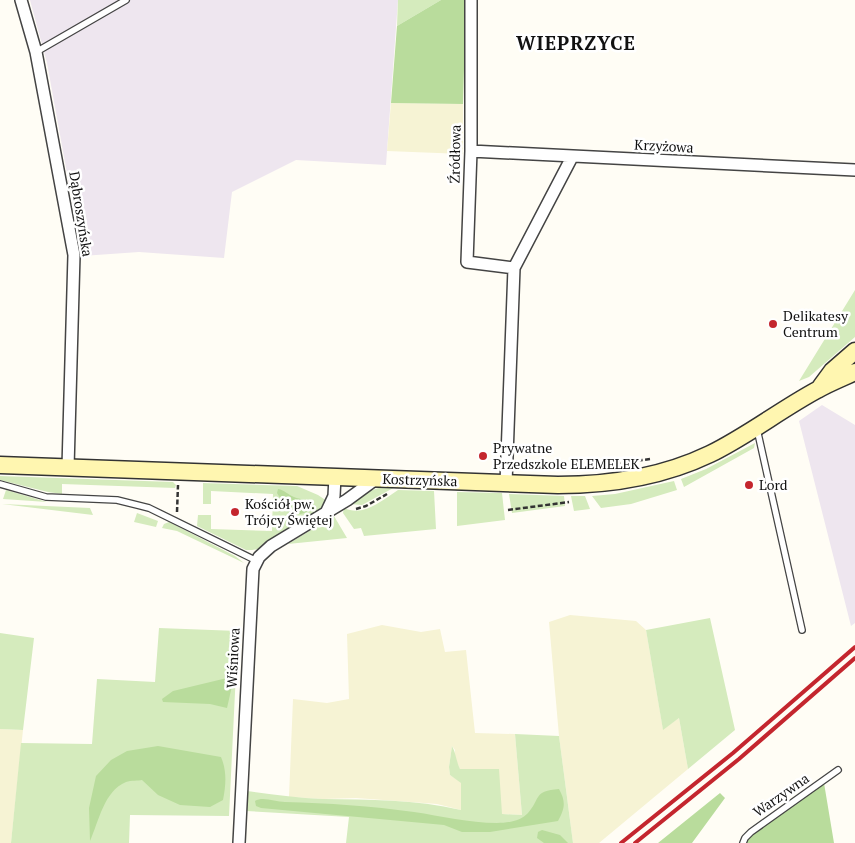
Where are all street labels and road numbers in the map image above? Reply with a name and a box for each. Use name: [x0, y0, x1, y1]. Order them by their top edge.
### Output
street label: Źródłowa: [444, 124, 465, 184]
street label: Krzyżowa: [634, 134, 694, 157]
street label: Dąbroszyńska: [65, 170, 98, 258]
street label: Kostrzyńska: [382, 469, 458, 490]
street label: Wiśniowa: [221, 627, 244, 689]
street label: Warzywna: [749, 768, 813, 821]

